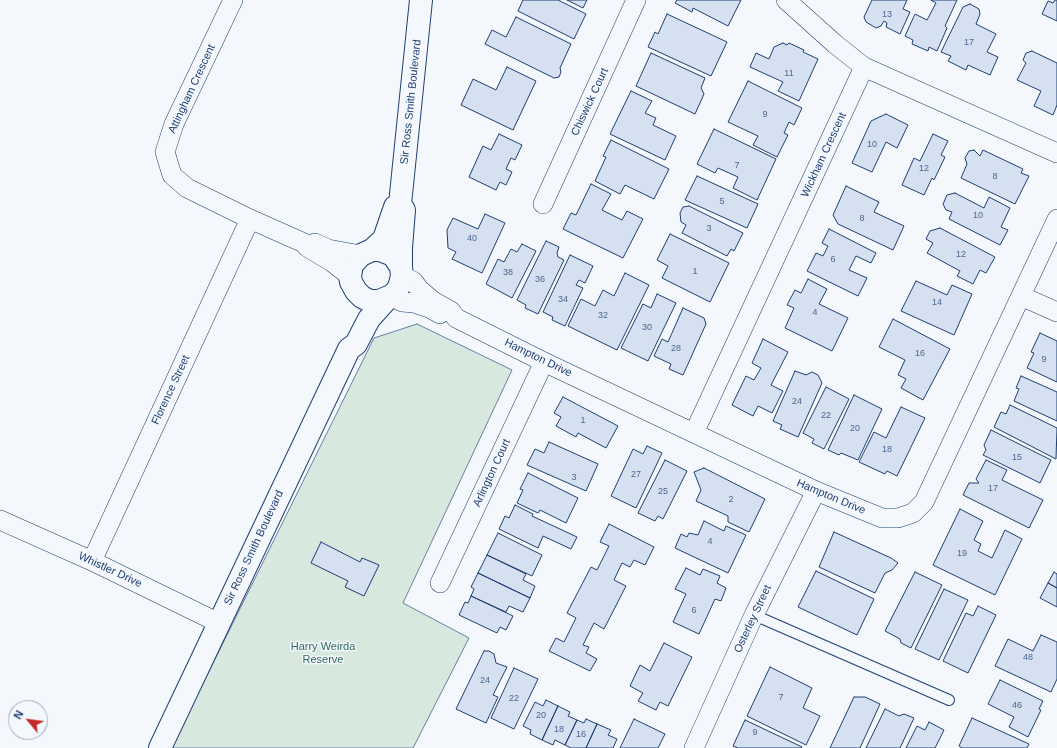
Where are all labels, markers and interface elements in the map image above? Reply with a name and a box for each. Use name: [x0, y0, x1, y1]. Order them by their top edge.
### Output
house number: 13: [882, 10, 892, 20]
house number: 17: [964, 38, 974, 48]
street label: Sir Ross Smith Boulevard: [398, 39, 424, 165]
street label: Attingham Crescent: [166, 42, 218, 136]
street label: Chiswick Court: [569, 66, 611, 138]
house number: 11: [784, 69, 794, 79]
house number: 9: [762, 110, 768, 120]
street label: Wickham Crescent: [799, 110, 849, 200]
house number: 10: [867, 140, 877, 150]
house number: 7: [734, 161, 740, 171]
house number: 12: [919, 164, 929, 174]
house number: 8: [992, 172, 998, 182]
house number: 5: [719, 197, 725, 207]
house number: 10: [973, 211, 983, 221]
house number: 8: [859, 214, 865, 224]
house number: 3: [706, 224, 712, 234]
house number: 40: [467, 234, 477, 244]
house number: 12: [956, 250, 966, 260]
house number: 6: [830, 255, 836, 265]
house number: 1: [692, 267, 698, 277]
house number: 38: [503, 268, 513, 278]
house number: 36: [535, 275, 545, 285]
house number: 34: [558, 295, 568, 305]
house number: 14: [932, 298, 942, 308]
house number: 4: [812, 308, 818, 318]
house number: 32: [598, 311, 608, 321]
house number: 30: [642, 323, 652, 333]
street label: Hampton Drive: [502, 336, 574, 380]
house number: 28: [671, 344, 681, 354]
house number: 16: [915, 349, 925, 359]
street label: Florence Street: [149, 353, 193, 427]
house number: 9: [1041, 355, 1047, 365]
house number: 24: [792, 397, 802, 407]
house number: 22: [821, 411, 831, 421]
house number: 1: [580, 416, 586, 426]
house number: 20: [850, 424, 860, 434]
street label: Arlington Court: [471, 437, 513, 509]
house number: 18: [882, 445, 892, 455]
house number: 15: [1012, 453, 1022, 463]
house number: 27: [631, 470, 641, 480]
house number: 3: [571, 473, 577, 483]
street label: Hampton Drive: [795, 477, 867, 517]
house number: 17: [988, 484, 998, 494]
house number: 25: [658, 487, 668, 497]
street label: Sir Ross Smith Boulevard: [222, 488, 286, 608]
house number: 2: [728, 495, 734, 505]
house number: 4: [707, 537, 713, 547]
house number: 19: [957, 549, 967, 559]
street label: Whistler Drive: [76, 550, 144, 590]
street label: Osterley Street: [732, 583, 774, 655]
house number: 6: [691, 606, 697, 616]
park label: Harry Weirda Reserve: [291, 640, 355, 666]
house number: 48: [1023, 653, 1033, 663]
house number: 24: [480, 676, 490, 686]
house number: 7: [778, 693, 784, 703]
house number: 22: [509, 694, 519, 704]
north arrow: [8, 700, 48, 740]
house number: 46: [1012, 701, 1022, 711]
text: N: [11, 708, 26, 721]
house number: 20: [536, 711, 546, 721]
house number: 18: [554, 725, 564, 735]
house number: 9: [752, 728, 758, 738]
house number: 16: [576, 730, 586, 740]

